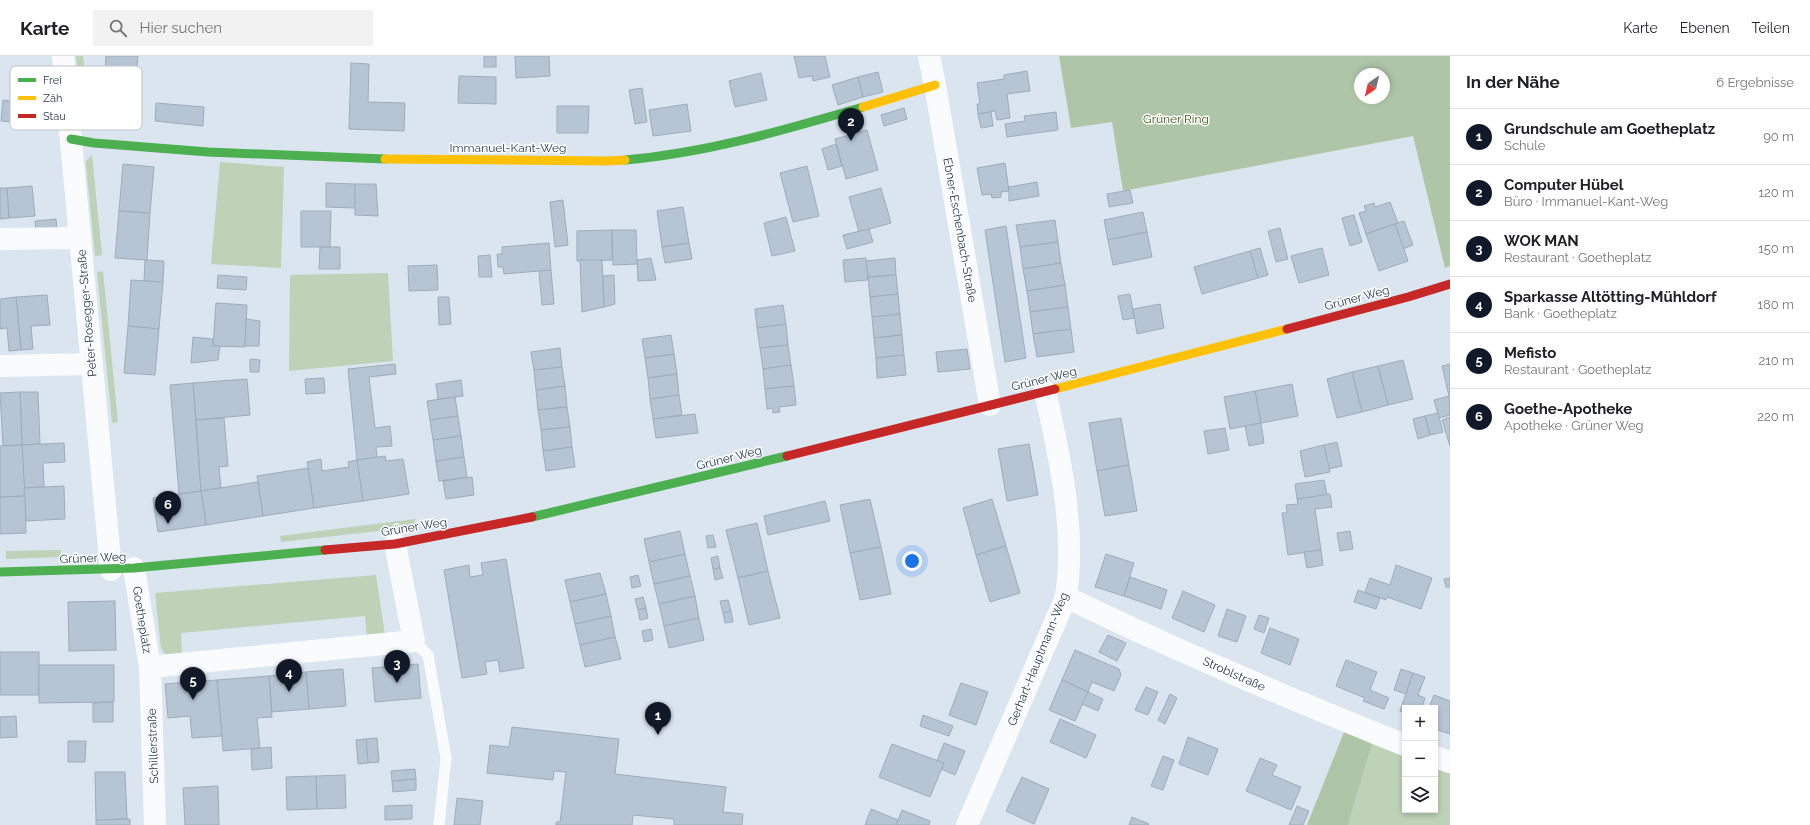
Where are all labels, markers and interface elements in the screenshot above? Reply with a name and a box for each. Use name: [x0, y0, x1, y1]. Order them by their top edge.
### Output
search box: [93, 10, 373, 46]
text: Karte: [20, 17, 69, 39]
icon: search: [107, 17, 129, 39]
text: Hier suchen: [139, 19, 222, 37]
text: Karte: [1623, 20, 1658, 36]
text: Ebenen: [1680, 20, 1730, 36]
text: Teilen: [1752, 20, 1790, 36]
legend: [10, 66, 142, 130]
north arrow: [1354, 68, 1390, 104]
text: In der Nähe: [1466, 72, 1560, 92]
text: Frei: [43, 74, 62, 87]
text: 6 Ergebnisse: [1716, 75, 1794, 90]
text: Zäh: [43, 92, 62, 105]
pin: 2: [838, 108, 864, 141]
text: Stau: [43, 110, 66, 123]
park label: Grüner Ring: [1143, 112, 1209, 126]
text: Grundschule am Goetheplatz: [1504, 120, 1715, 138]
text: 1: [1476, 129, 1482, 144]
text: 90 m: [1763, 129, 1794, 144]
text: Schule: [1504, 138, 1546, 153]
street label: Immanuel-Kant-Weg: [450, 141, 566, 155]
street label: Ebner-Eschenbach-Straße: [940, 157, 980, 303]
text: Computer Hübel: [1504, 176, 1624, 194]
text: 2: [1475, 185, 1483, 200]
text: 120 m: [1758, 185, 1794, 200]
text: Büro · Immanuel-Kant-Weg: [1504, 194, 1668, 209]
text: WOK MAN: [1504, 232, 1579, 250]
text: 3: [1475, 241, 1483, 256]
text: 150 m: [1758, 241, 1794, 256]
street label: Peter-Rosegger-Straße: [74, 249, 100, 377]
text: Restaurant · Goetheplatz: [1504, 250, 1651, 265]
street label: Grüner Weg: [1323, 283, 1391, 313]
text: Sparkasse Altötting-Mühldorf: [1504, 288, 1717, 306]
text: 4: [1475, 297, 1483, 312]
text: 180 m: [1758, 297, 1794, 312]
text: Bank · Goetheplatz: [1504, 306, 1617, 321]
text: Mefisto: [1504, 344, 1556, 362]
text: 5: [1475, 353, 1483, 368]
text: 210 m: [1758, 353, 1794, 368]
text: Restaurant · Goetheplatz: [1504, 362, 1651, 377]
street label: Grüner Weg: [1010, 364, 1078, 394]
text: Goethe-Apotheke: [1504, 400, 1632, 418]
text: 6: [1475, 409, 1483, 424]
text: 220 m: [1757, 409, 1794, 424]
text: Apotheke · Grüner Weg: [1504, 418, 1644, 433]
street label: Grüner Weg: [695, 443, 763, 473]
pin: 6: [155, 491, 181, 524]
street label: Grüner Weg: [380, 515, 448, 539]
street label: Grüner Weg: [59, 550, 127, 566]
your location: [902, 551, 922, 571]
street label: Goetheplatz: [130, 585, 154, 655]
street label: Gerhart-Hauptmann-Weg: [1005, 590, 1071, 728]
pin: 3: [384, 650, 410, 683]
street label: Stroblstraße: [1200, 654, 1268, 694]
pin: 4: [276, 659, 302, 692]
pin: 5: [180, 667, 206, 700]
pin: 1: [645, 702, 671, 735]
map controls: [1402, 705, 1438, 813]
button: +: [1402, 705, 1438, 741]
street label: Schillerstraße: [145, 708, 161, 784]
button: −: [1402, 741, 1438, 777]
button: layers: [1402, 777, 1438, 813]

